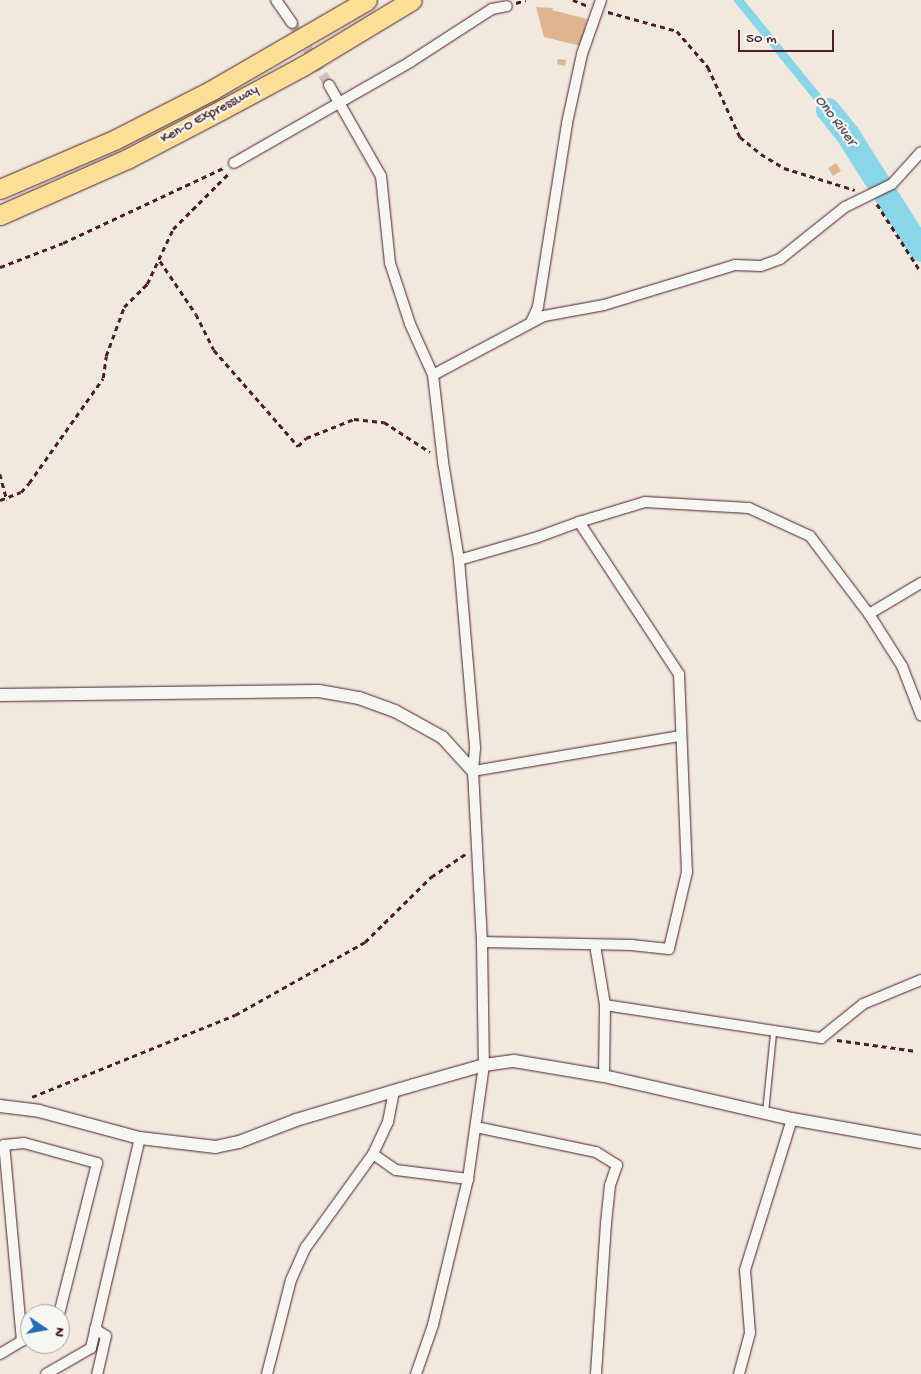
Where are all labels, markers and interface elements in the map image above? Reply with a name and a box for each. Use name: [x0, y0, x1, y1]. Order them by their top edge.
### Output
scale bar: [741, 20, 837, 52]
text: 50 m: [746, 30, 777, 48]
street label: Ken-O Expressway: [158, 82, 262, 148]
water label: Ono River: [810, 92, 860, 150]
north arrow: [20, 1304, 70, 1354]
text: N: [50, 1326, 68, 1338]

